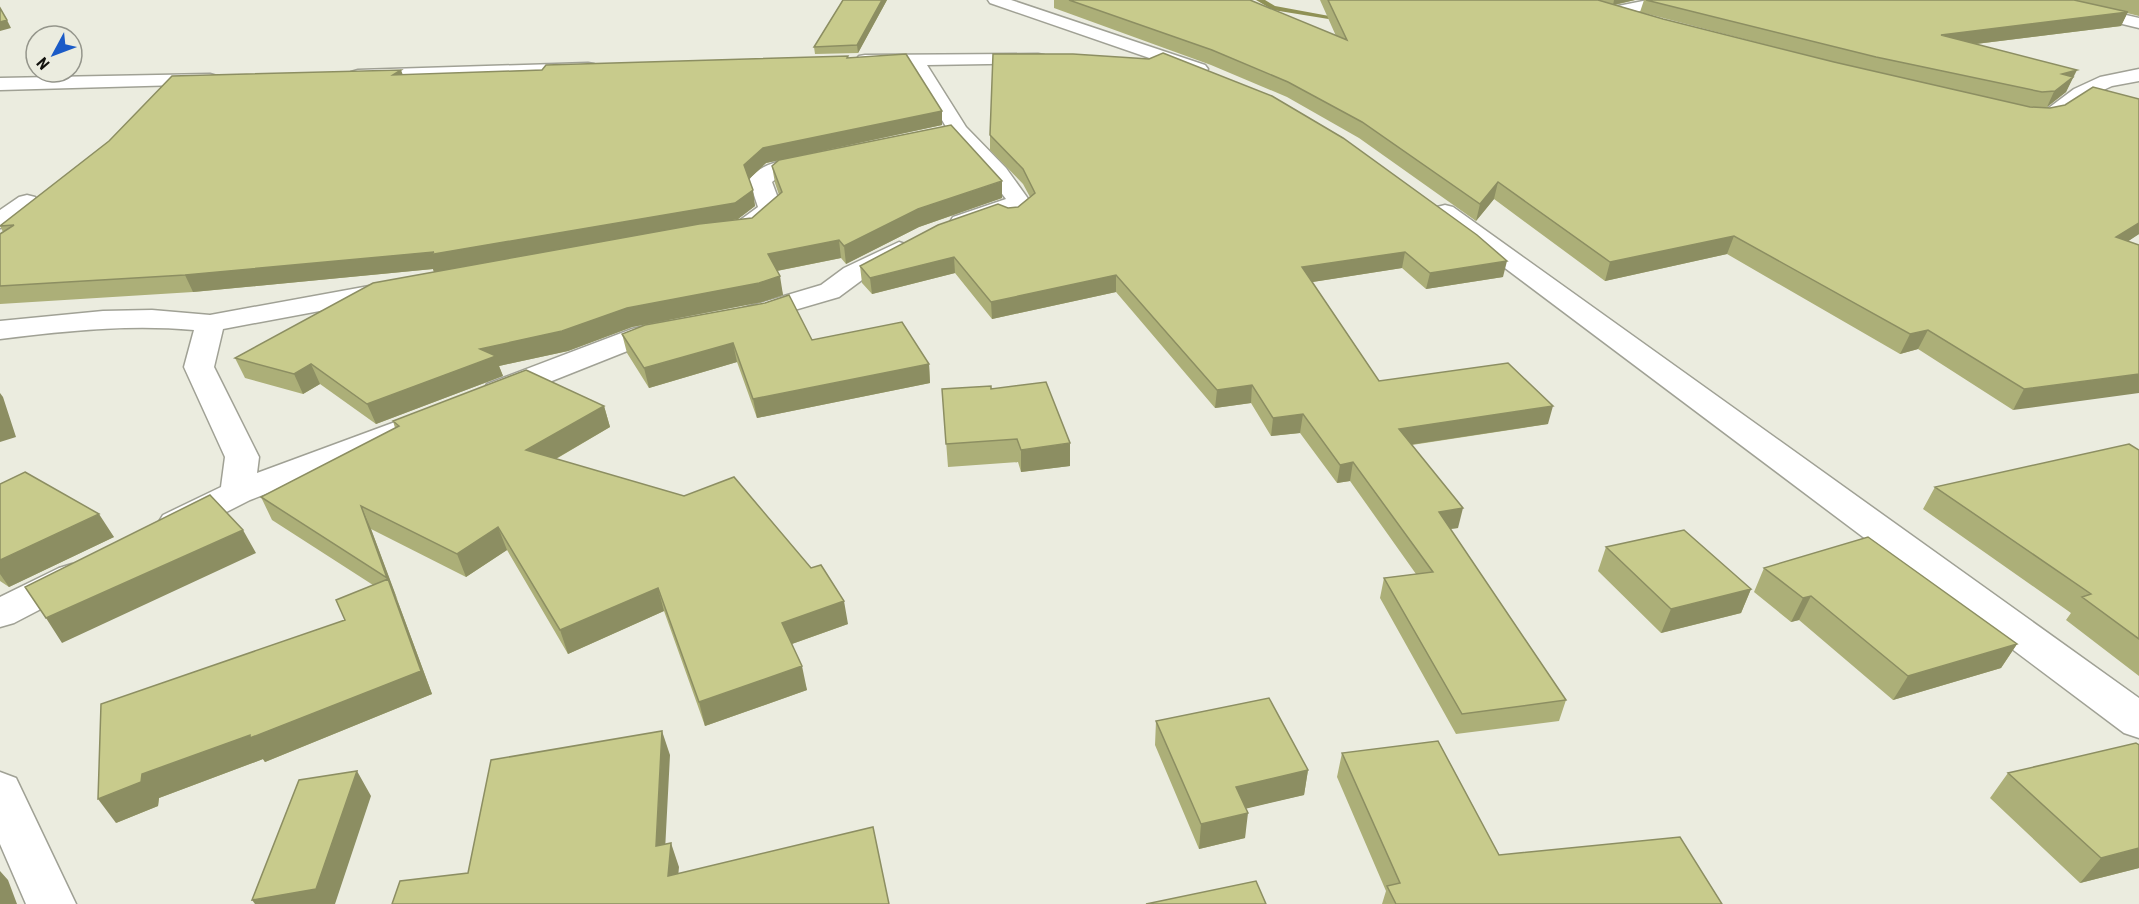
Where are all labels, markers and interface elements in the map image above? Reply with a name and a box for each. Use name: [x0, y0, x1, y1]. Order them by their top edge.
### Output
north arrow: [24, 24, 84, 84]
text: N: [33, 54, 53, 73]

